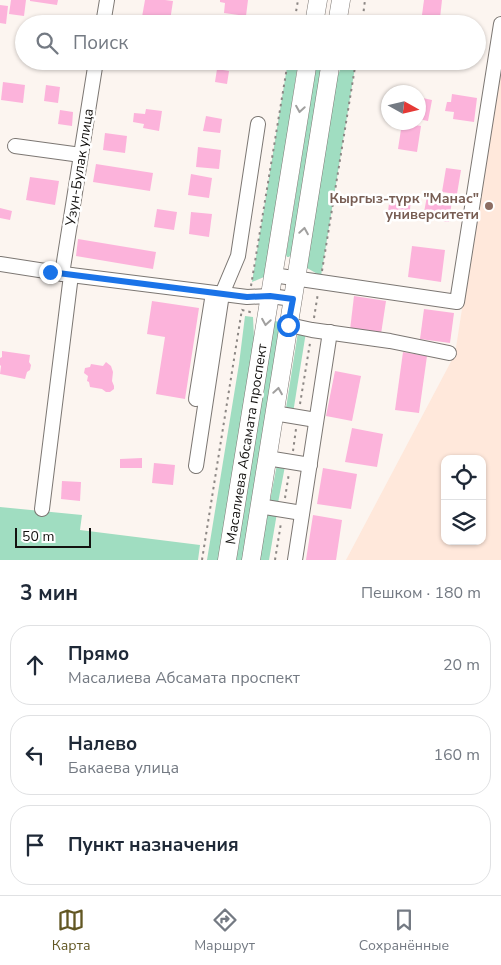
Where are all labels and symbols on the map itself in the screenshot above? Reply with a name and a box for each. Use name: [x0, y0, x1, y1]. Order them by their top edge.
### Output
north arrow: [381, 85, 426, 130]
one-way arrow: [296, 105, 306, 114]
street label: Узун-Булак улица: [61, 107, 98, 228]
place label: Кыргыз-түрк "Манас" университети: [330, 189, 479, 224]
marker: Кыргыз-түрк "Манас" университети: [483, 200, 495, 212]
one-way arrow: [298, 226, 308, 235]
route end: [39, 261, 62, 284]
route start: [277, 314, 300, 337]
one-way arrow: [261, 317, 271, 326]
street label: Масалиева Абсамата проспект: [221, 342, 272, 546]
one-way arrow: [272, 387, 282, 395]
scale bar: [15, 525, 91, 548]

